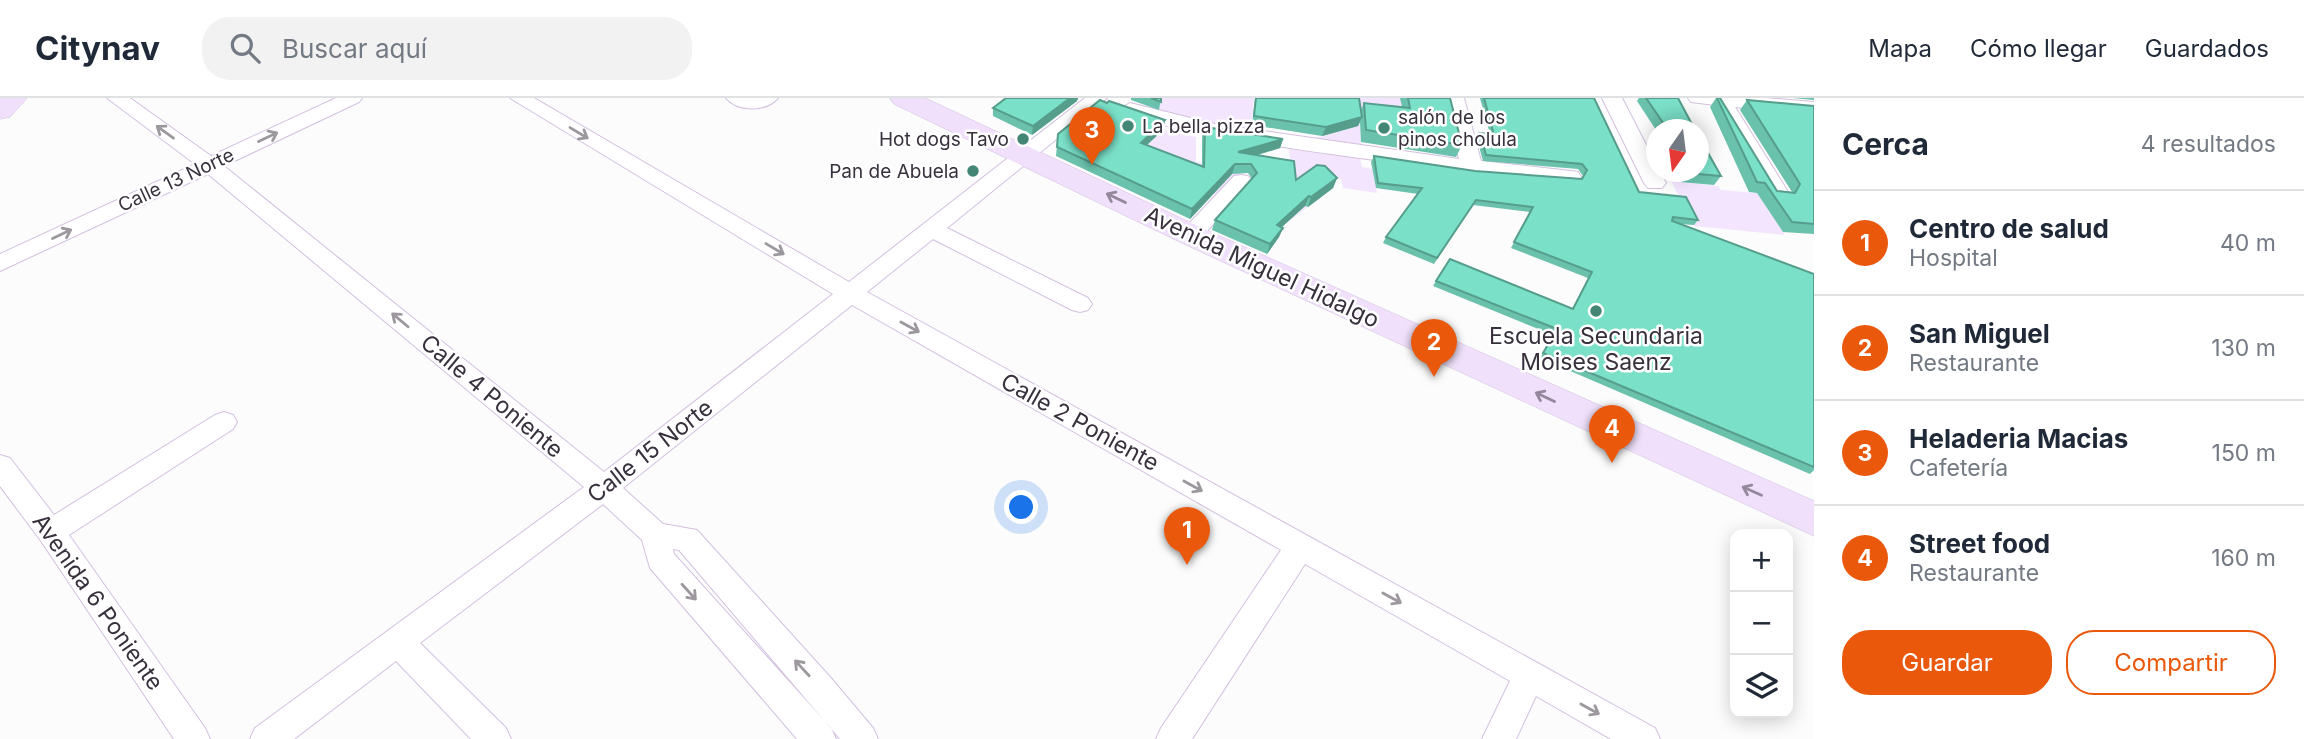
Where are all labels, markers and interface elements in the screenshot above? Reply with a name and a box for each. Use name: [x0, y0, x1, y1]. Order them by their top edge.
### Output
search box: [202, 17, 692, 80]
text: Citynav: [35, 28, 160, 68]
icon: search: [226, 29, 264, 67]
text: Buscar aquí: [282, 33, 427, 64]
text: Mapa: [1868, 34, 1932, 63]
text: Cómo llegar: [1970, 34, 2107, 63]
text: Guardados: [2145, 34, 2269, 63]
place label: salón de los pinos cholula: [1398, 106, 1517, 151]
pin: 3: [1069, 107, 1115, 165]
place label: La bella pizza: [1142, 115, 1265, 138]
marker: La bella pizza: [1120, 118, 1136, 134]
north arrow: [1646, 119, 1709, 182]
marker: salón de los pinos cholula: [1376, 120, 1392, 136]
one-way arrow: [156, 125, 175, 139]
text: Cerca: [1842, 126, 1929, 162]
one-way arrow: [568, 127, 589, 140]
place label: Hot dogs Tavo: [879, 128, 1009, 151]
one-way arrow: [257, 130, 278, 143]
text: 4 resultados: [2141, 130, 2276, 158]
marker: Hot dogs Tavo: [1015, 131, 1031, 147]
street label: Calle 13 Norte: [114, 143, 238, 217]
place label: Pan de Abuela: [829, 160, 959, 183]
marker: Pan de Abuela: [965, 163, 981, 179]
one-way arrow: [1106, 191, 1127, 205]
street label: Avenida Miguel Hidalgo: [1140, 200, 1384, 334]
text: Centro de salud: [1909, 213, 2109, 244]
one-way arrow: [51, 226, 72, 240]
text: 1: [1860, 229, 1870, 257]
text: 40 m: [2220, 229, 2276, 257]
one-way arrow: [764, 242, 784, 256]
text: Hospital: [1909, 244, 1998, 272]
marker: Escuela Secundaria Moises Saenz: [1588, 303, 1604, 319]
one-way arrow: [392, 312, 410, 327]
text: San Miguel: [1909, 318, 2050, 349]
pin: 2: [1411, 319, 1457, 377]
one-way arrow: [899, 320, 919, 334]
place label: Escuela Secundaria Moises Saenz: [1489, 322, 1703, 376]
street label: Calle 4 Poniente: [415, 328, 569, 464]
text: 2: [1858, 334, 1872, 362]
text: 130 m: [2211, 334, 2276, 362]
text: Restaurante: [1909, 349, 2039, 377]
street label: Calle 2 Poniente: [996, 367, 1164, 477]
one-way arrow: [1534, 390, 1556, 403]
street label: Calle 15 Norte: [582, 393, 718, 509]
pin: 4: [1589, 405, 1635, 463]
text: Heladeria Macias: [1909, 423, 2128, 454]
text: 3: [1858, 439, 1872, 467]
text: 150 m: [2212, 439, 2276, 467]
text: Cafetería: [1909, 454, 2008, 482]
one-way arrow: [1183, 479, 1203, 493]
one-way arrow: [1742, 484, 1763, 497]
your location: [1004, 490, 1038, 524]
pin: 1: [1164, 507, 1210, 565]
street label: Avenida 6 Poniente: [27, 508, 169, 696]
text: Street food: [1909, 528, 2050, 559]
map controls: [1730, 529, 1793, 718]
button: +: [1730, 529, 1793, 592]
text: 4: [1857, 544, 1873, 572]
text: 160 m: [2211, 544, 2276, 572]
text: Restaurante: [1909, 559, 2039, 587]
one-way arrow: [681, 582, 697, 600]
one-way arrow: [1381, 591, 1401, 605]
button: −: [1730, 592, 1793, 655]
button: Guardar: [1842, 630, 2052, 695]
button: Compartir: [2066, 630, 2276, 695]
button: layers: [1730, 655, 1793, 718]
one-way arrow: [793, 660, 810, 677]
one-way arrow: [1579, 703, 1600, 716]

